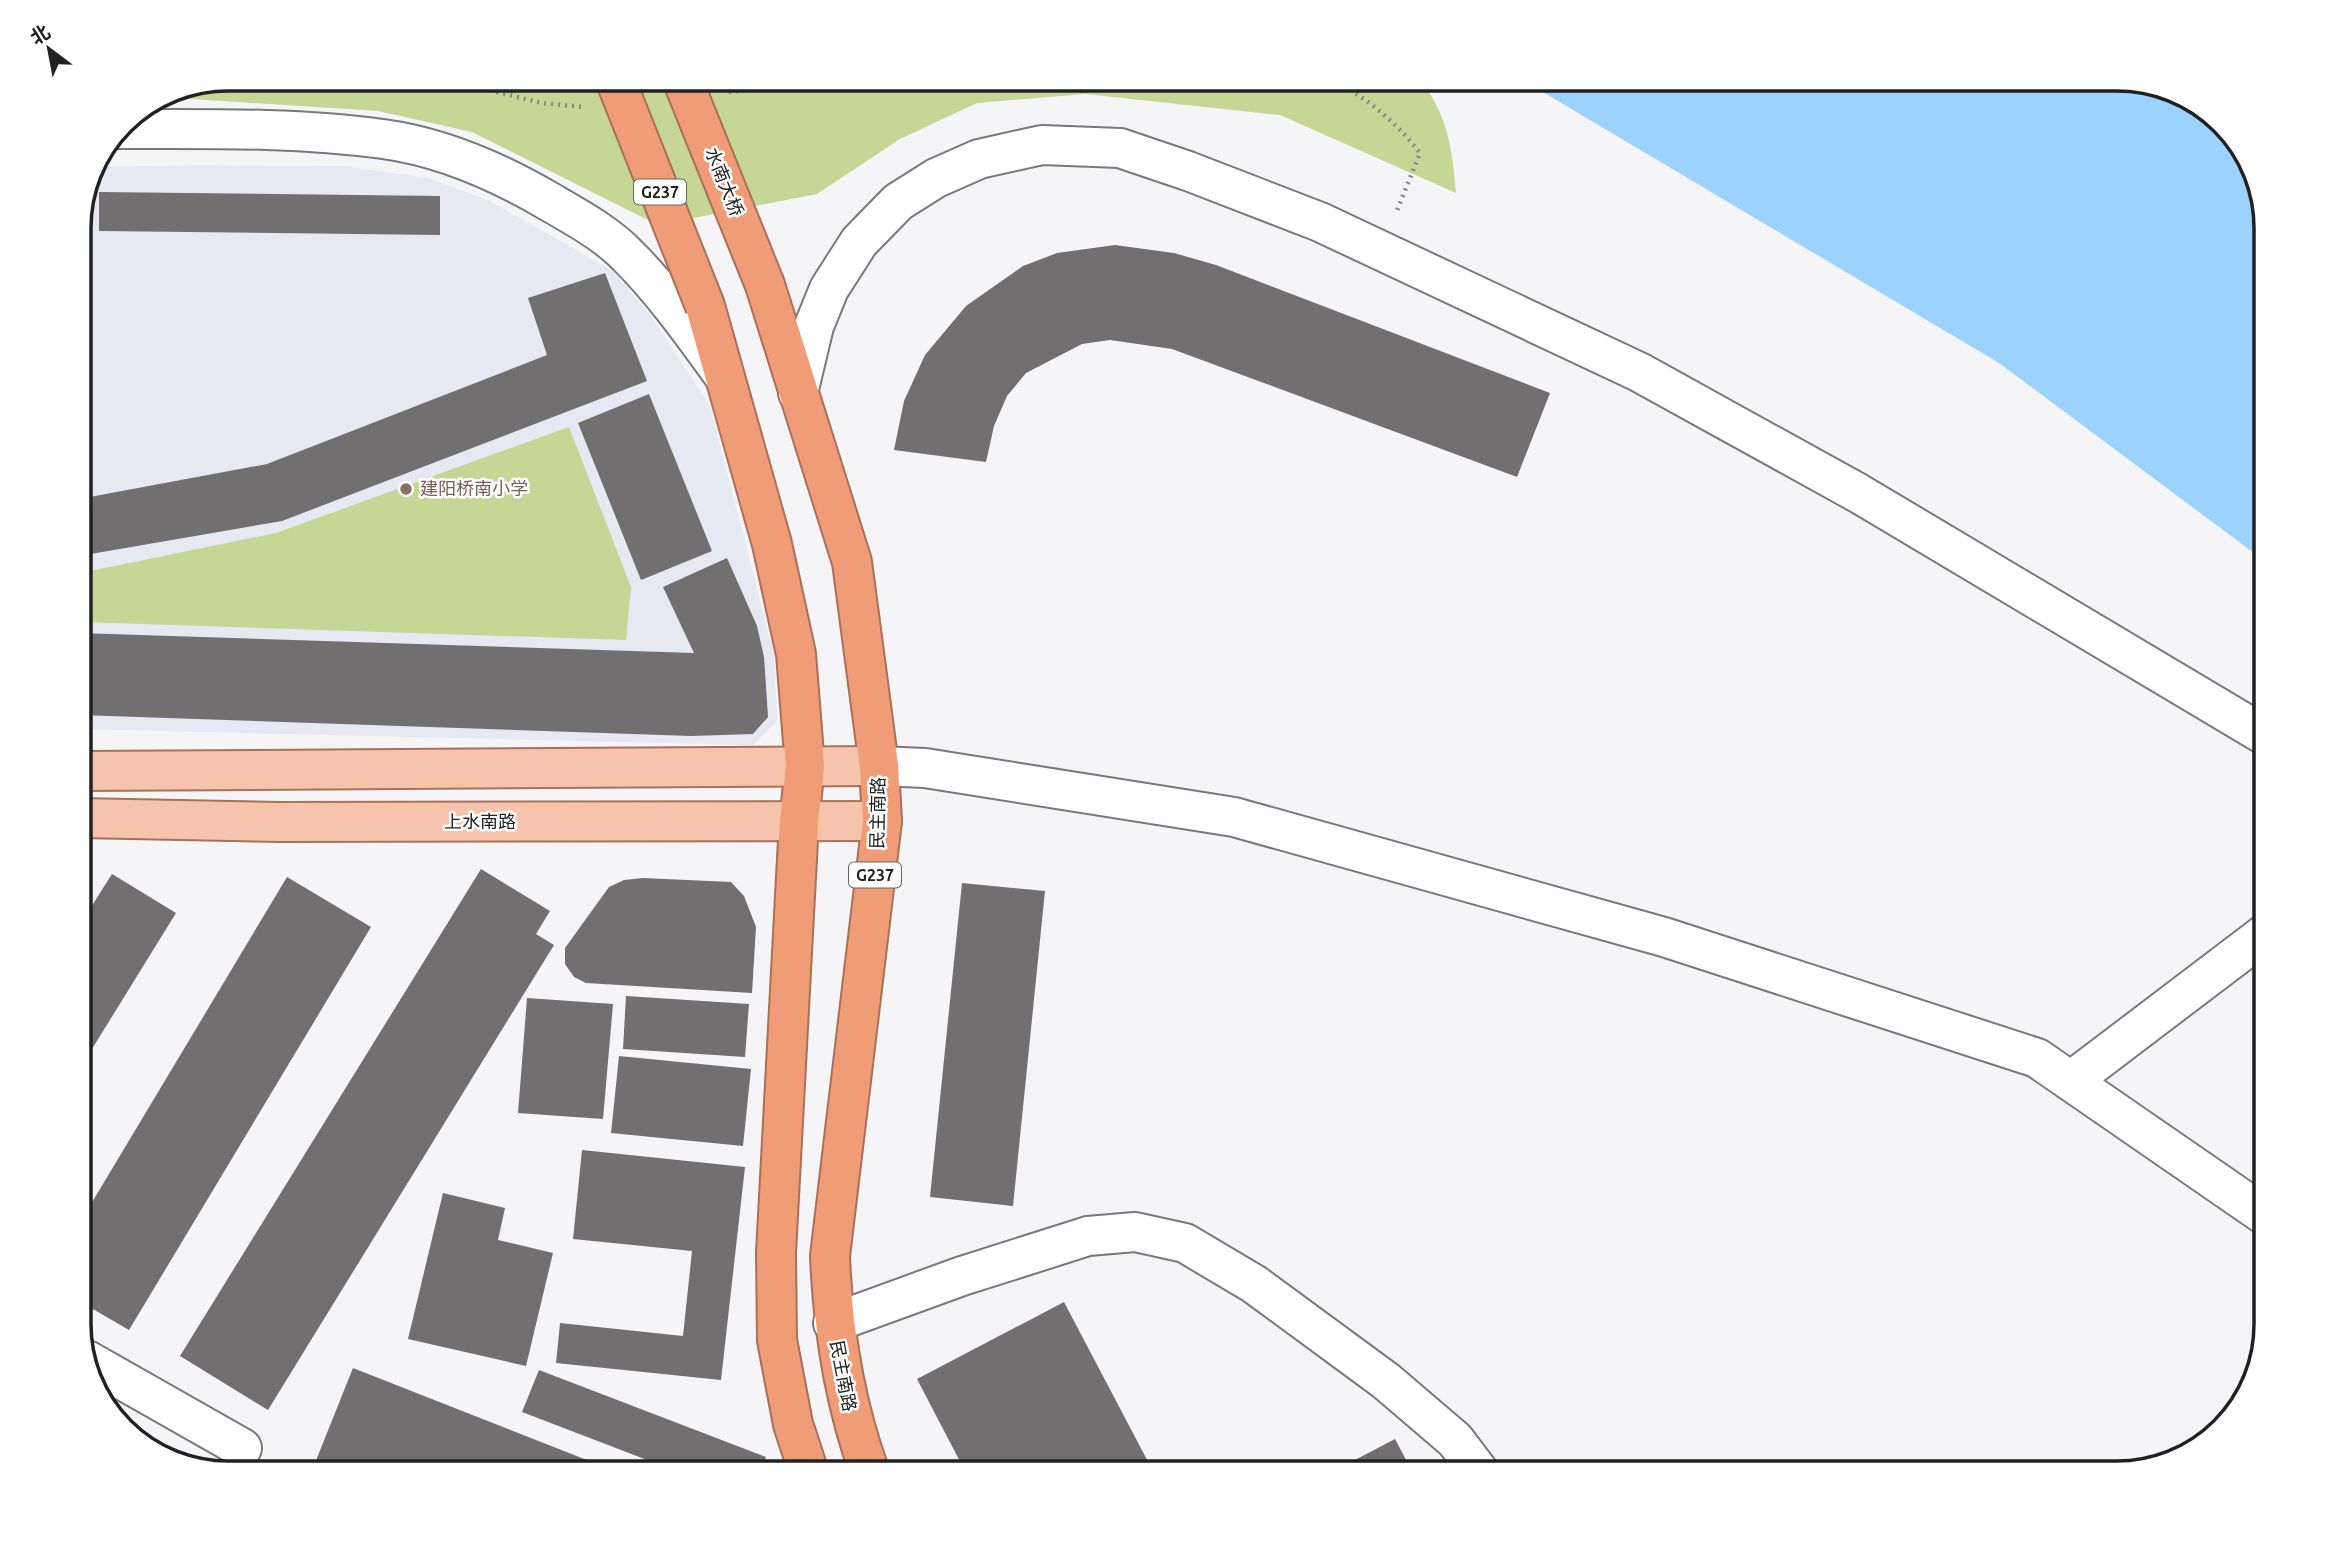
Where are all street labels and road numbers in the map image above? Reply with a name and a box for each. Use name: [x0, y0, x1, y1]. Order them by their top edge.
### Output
street label: 水南大桥: [702, 145, 748, 219]
road number: G237: [634, 180, 686, 204]
street label: 民主南路: [866, 777, 888, 849]
street label: 上水南路: [444, 811, 516, 831]
road number: G237: [849, 862, 901, 888]
street label: 民主南路: [827, 1339, 861, 1413]

